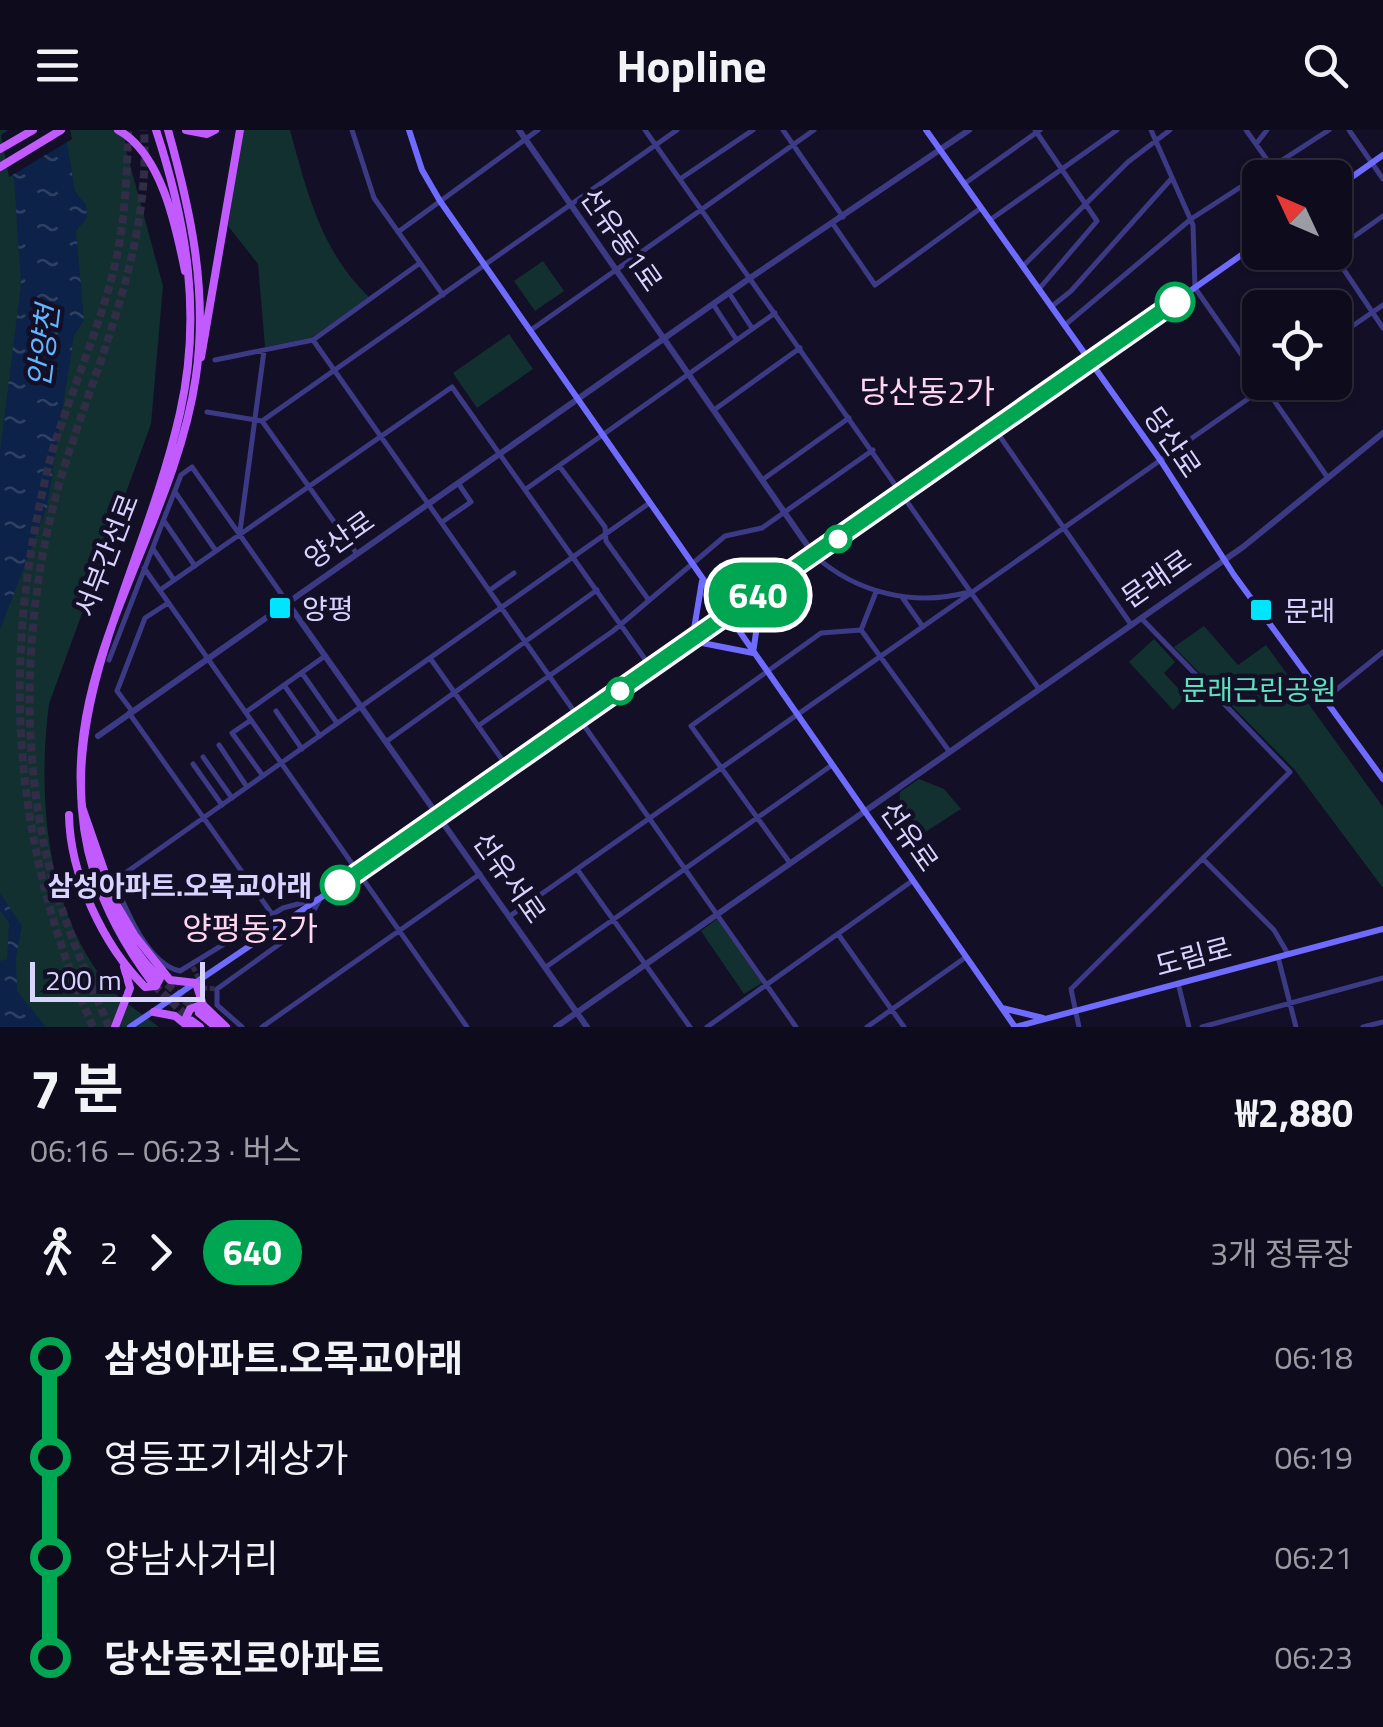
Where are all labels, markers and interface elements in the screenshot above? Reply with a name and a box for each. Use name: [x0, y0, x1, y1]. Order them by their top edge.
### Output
text: Hopline: [616, 31, 767, 99]
icon: menu: [30, 38, 85, 93]
icon: search: [1298, 38, 1353, 93]
north arrow: [1242, 160, 1352, 270]
map controls: [1242, 160, 1352, 400]
street label: 선유동1로: [570, 178, 674, 300]
unlabelled marker: [1156, 283, 1194, 321]
button: locate: [1242, 290, 1352, 400]
water label: 안양천: [15, 299, 71, 390]
district label: 당산동2가: [859, 367, 995, 415]
street label: 당산로: [1134, 398, 1212, 486]
street label: 서부간선로: [63, 487, 149, 623]
street label: 양산로: [295, 499, 383, 579]
unlabelled marker: [825, 526, 851, 552]
street label: 문래로: [1112, 538, 1200, 618]
line badge: 640: [700, 562, 816, 628]
text: 640: [729, 568, 787, 622]
place label: 양평: [302, 587, 354, 630]
place label: 문래: [1284, 589, 1336, 632]
marker: 양평: [267, 595, 293, 621]
marker: 문래: [1248, 597, 1274, 623]
park label: 문래근린공원: [1182, 668, 1336, 711]
unlabelled marker: [607, 678, 633, 704]
street label: 선유로: [870, 792, 950, 880]
street label: 선유서로: [463, 822, 557, 932]
place label: 삼성아파트.오목교아래: [47, 864, 312, 907]
marker: 삼성아파트.오목교아래: [321, 866, 359, 904]
district label: 양평동2가: [182, 904, 318, 952]
street label: 도림로: [1150, 925, 1236, 987]
scale bar: [30, 957, 205, 1001]
text: 200 m: [45, 958, 122, 1001]
text: 7 분: [30, 1046, 124, 1129]
text: ₩2,880: [1235, 1084, 1353, 1142]
text: 06:16 – 06:23 · 버스: [30, 1126, 301, 1174]
icon: walk: [30, 1225, 85, 1280]
icon: forward: [133, 1225, 188, 1280]
text: 640: [223, 1225, 282, 1279]
text: 2: [100, 1228, 118, 1276]
text: 3개 정류장: [1210, 1229, 1353, 1277]
text: 삼성아파트.오목교아래: [104, 1329, 463, 1387]
text: 06:18: [1274, 1333, 1353, 1381]
text: 영등포기계상가: [104, 1429, 349, 1487]
text: 06:19: [1274, 1433, 1353, 1481]
text: 양남사거리: [104, 1529, 279, 1587]
text: 06:21: [1274, 1533, 1353, 1581]
text: 당산동진로아파트: [104, 1629, 384, 1687]
text: 06:23: [1274, 1633, 1353, 1681]

